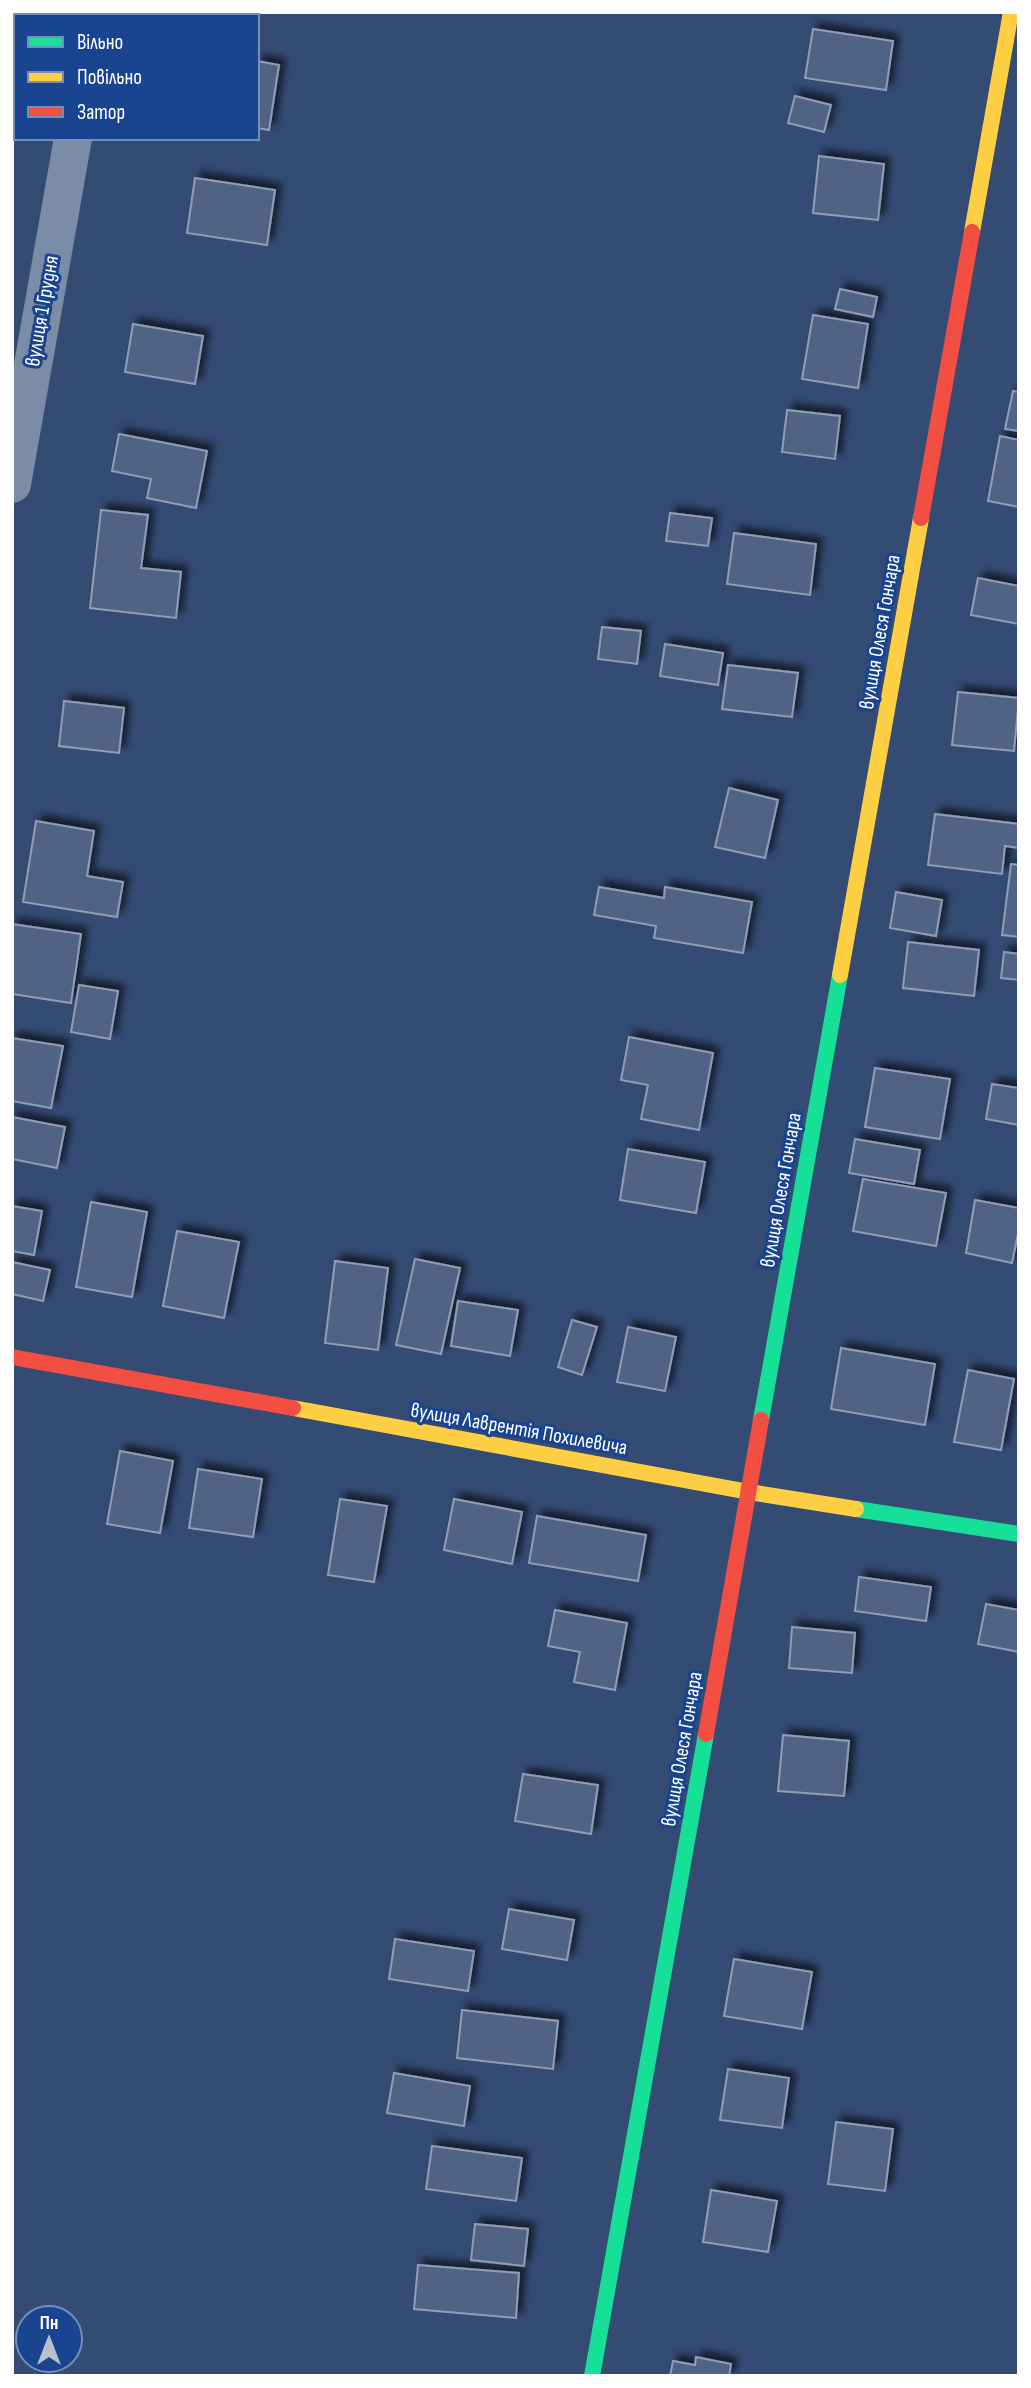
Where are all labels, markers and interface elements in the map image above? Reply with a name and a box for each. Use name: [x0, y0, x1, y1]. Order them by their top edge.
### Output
legend: [14, 14, 259, 140]
text: Вільно: [77, 30, 123, 55]
text: Повільно: [77, 65, 142, 90]
text: Затор: [77, 100, 125, 125]
street label: вулиця 1 Грудня: [20, 254, 64, 368]
street label: вулиця Олеся Гончара: [854, 553, 906, 711]
street label: вулиця Олеся Гончара: [755, 1111, 807, 1269]
street label: вулиця Лаврентія Похилевича: [409, 1398, 629, 1460]
street label: вулиця Олеся Гончара: [656, 1670, 708, 1828]
north arrow: [14, 2304, 84, 2374]
text: Пн: [40, 2312, 58, 2335]

